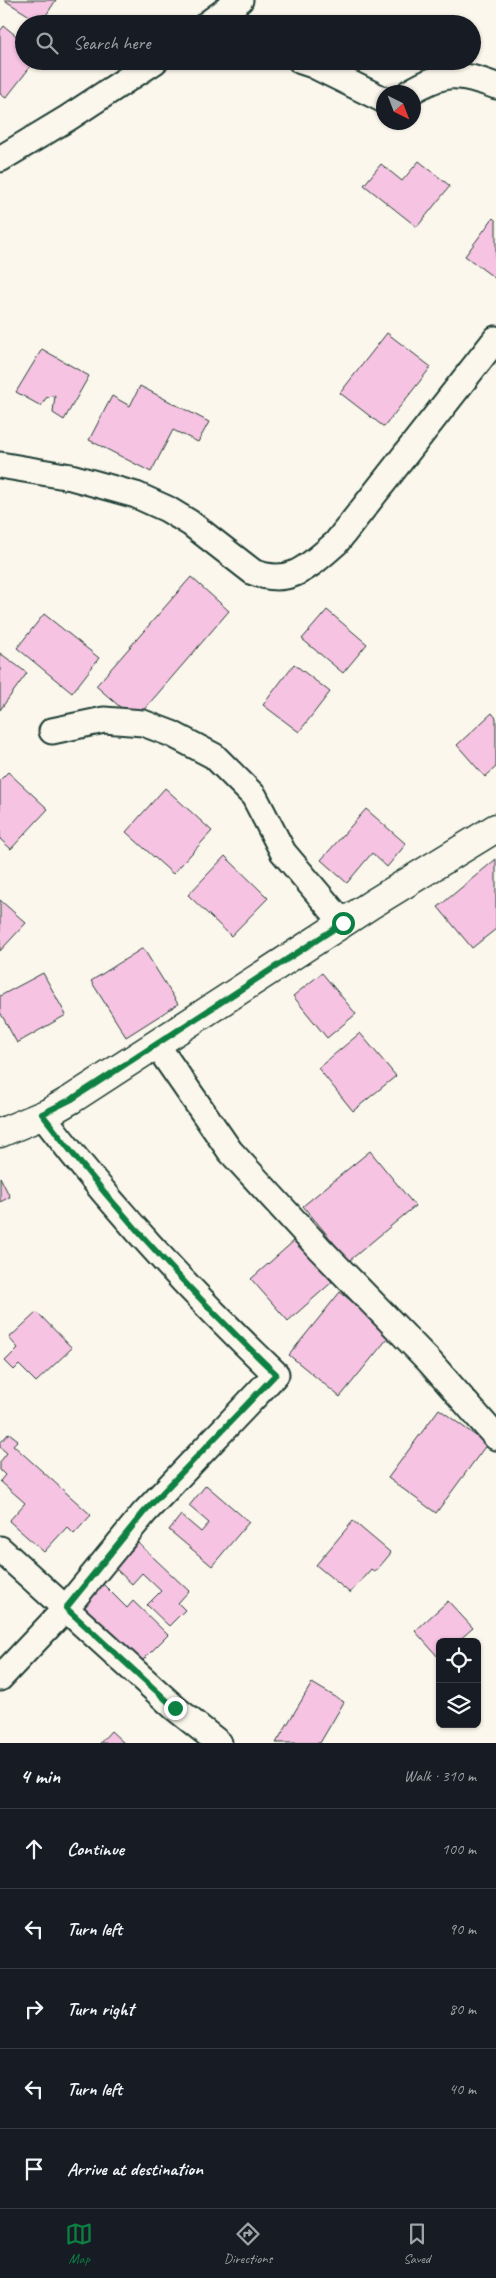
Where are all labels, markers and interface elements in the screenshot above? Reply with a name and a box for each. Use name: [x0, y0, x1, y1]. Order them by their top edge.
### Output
search box: [15, 15, 481, 70]
icon: search: [33, 29, 61, 57]
text: Search here: [73, 31, 150, 55]
north arrow: [376, 85, 421, 130]
route start: [332, 912, 355, 935]
map controls: [436, 1638, 481, 1728]
button: locate: [436, 1638, 481, 1683]
button: layers: [436, 1683, 481, 1728]
route end: [164, 1697, 187, 1720]
text: 4 min: [20, 1763, 60, 1789]
text: Walk · 310 m: [404, 1766, 476, 1786]
icon: ahead: [20, 1835, 48, 1863]
text: Continue: [67, 1837, 124, 1861]
text: 100 m: [442, 1839, 476, 1859]
icon: left: [20, 1915, 48, 1943]
text: Turn left: [67, 1917, 122, 1941]
text: 90 m: [449, 1919, 476, 1939]
icon: right: [20, 1995, 48, 2023]
text: Turn right: [67, 1997, 134, 2021]
text: 80 m: [449, 1999, 476, 2019]
icon: left: [20, 2075, 48, 2103]
text: Turn left: [67, 2077, 122, 2101]
text: 40 m: [449, 2079, 476, 2099]
icon: arrive: [20, 2155, 48, 2183]
text: Arrive at destination: [67, 2157, 203, 2181]
tab: Map: [65, 2220, 93, 2267]
tab: Directions: [224, 2220, 272, 2267]
tab: Saved: [403, 2220, 431, 2267]

